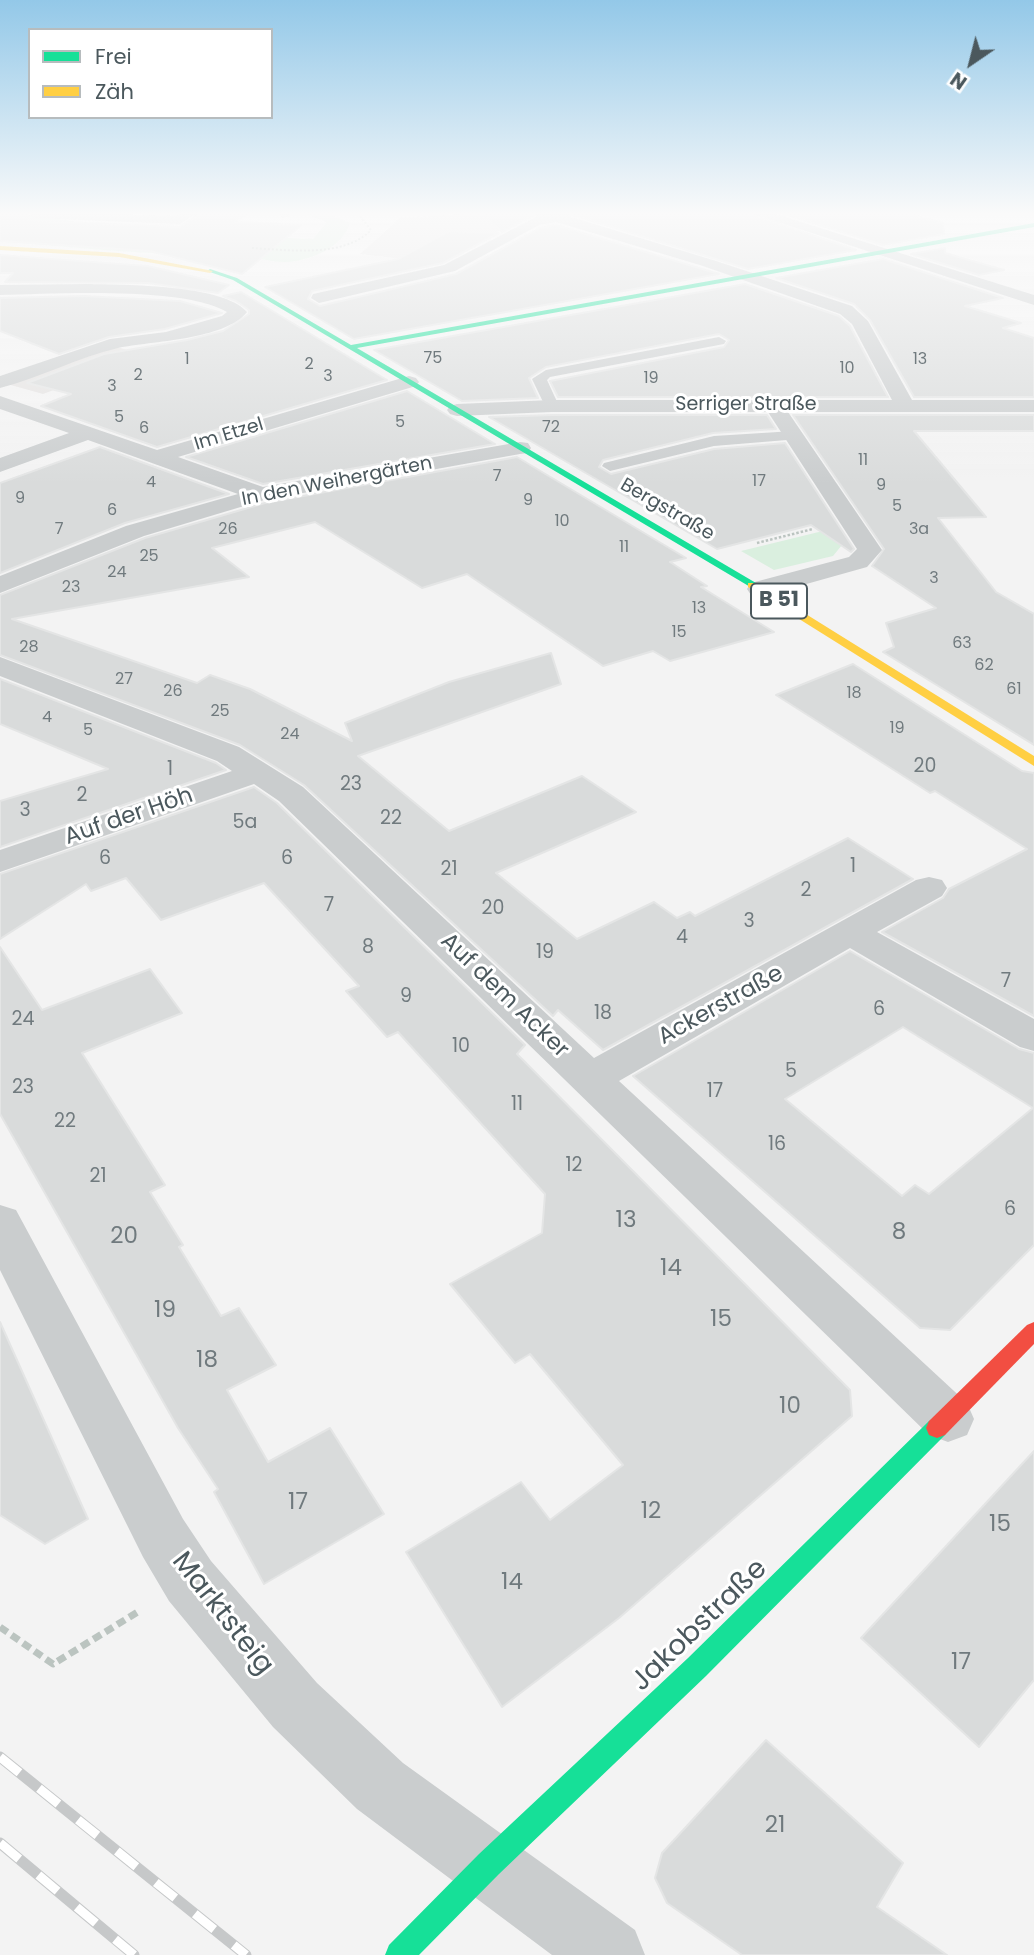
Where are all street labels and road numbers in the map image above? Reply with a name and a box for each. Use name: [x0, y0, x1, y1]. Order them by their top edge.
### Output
street label: Serriger Straße: [675, 394, 817, 416]
street label: Im Etzel: [192, 414, 266, 456]
street label: In den Weihergärten: [240, 452, 434, 512]
street label: Bergstraße: [616, 474, 718, 546]
road number: B 51: [751, 584, 807, 618]
street label: Auf der Höh: [61, 782, 197, 852]
street label: Auf dem Acker: [434, 928, 574, 1064]
street label: Ackerstraße: [654, 960, 788, 1052]
street label: Marktsteig: [164, 1546, 280, 1682]
street label: Jakobstraße: [625, 1553, 775, 1699]

